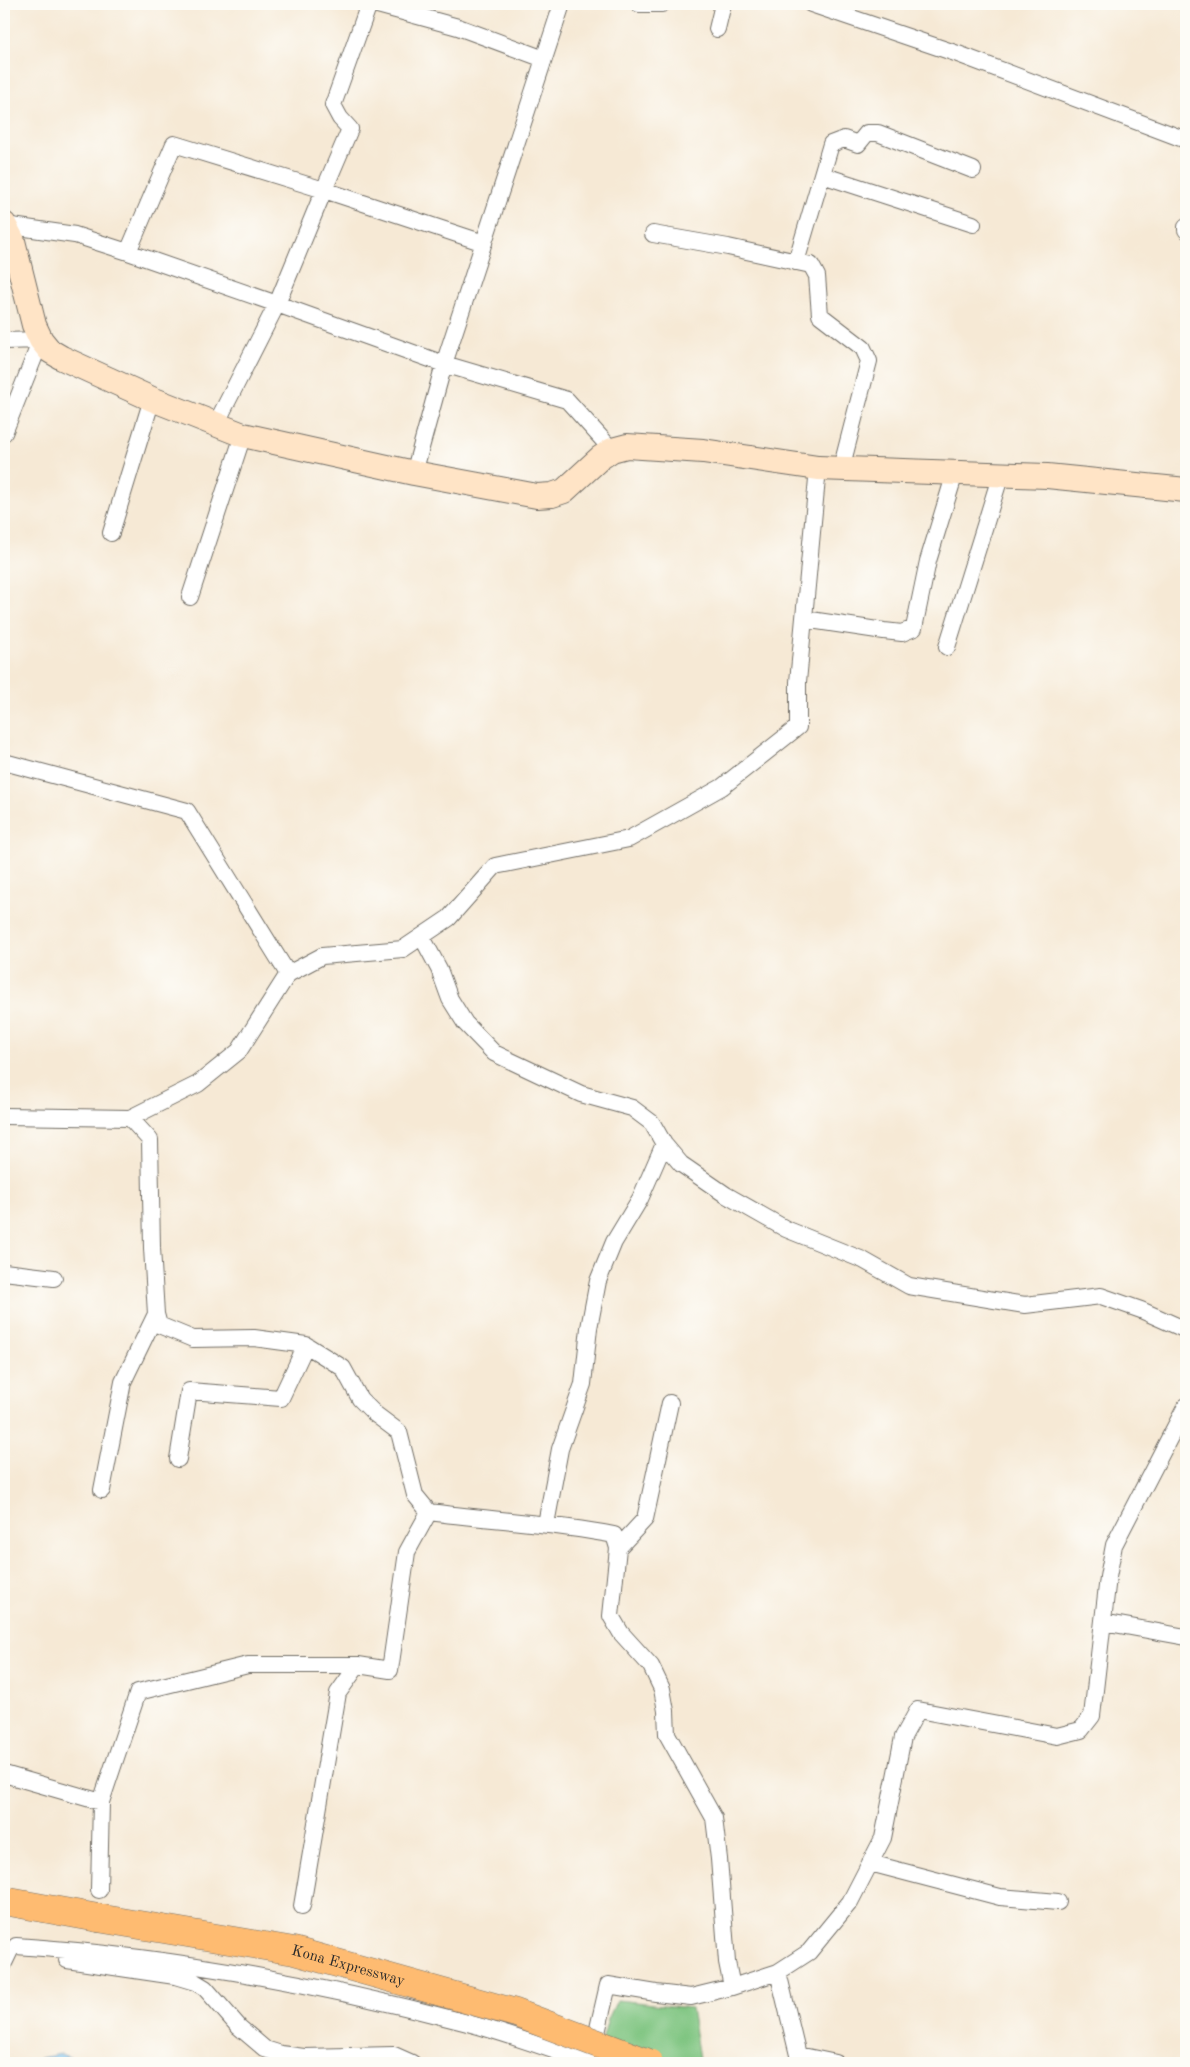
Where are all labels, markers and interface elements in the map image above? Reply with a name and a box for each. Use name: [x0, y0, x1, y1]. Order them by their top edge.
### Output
street label: Kona Expressway: [290, 1943, 407, 1989]

